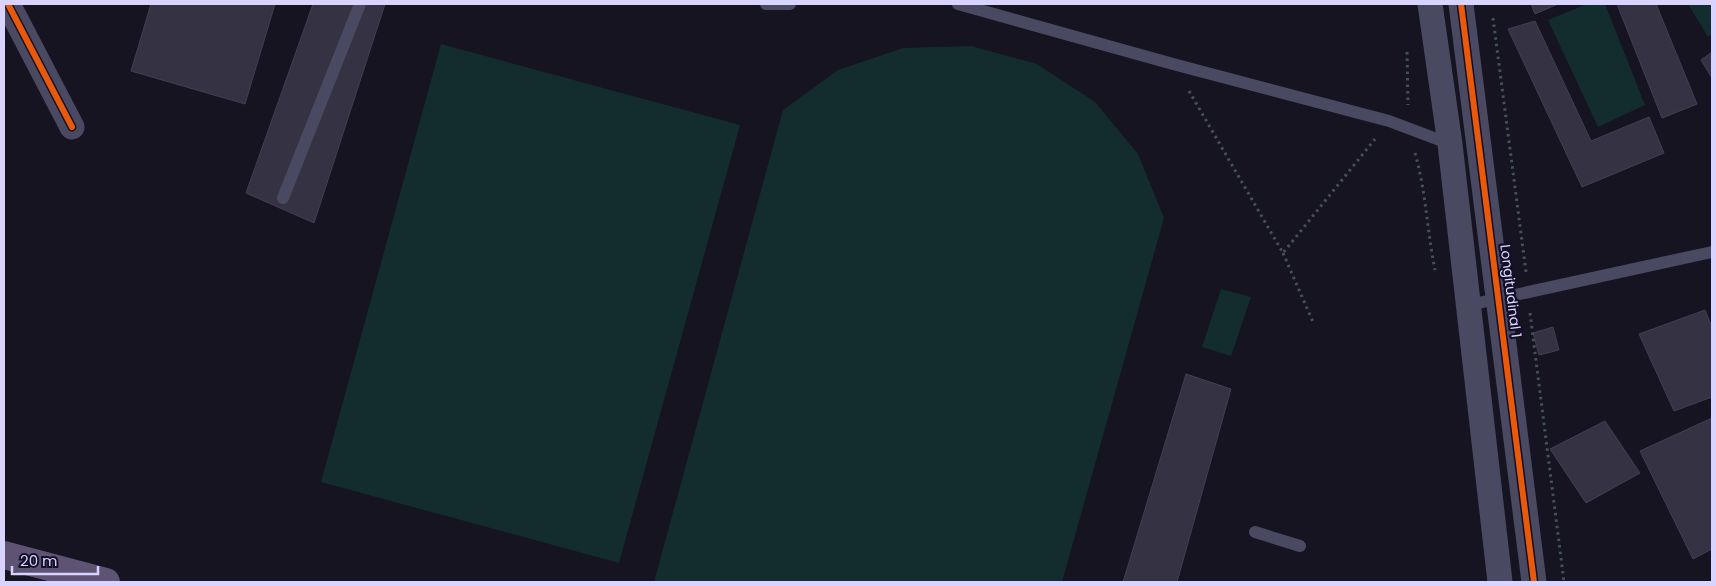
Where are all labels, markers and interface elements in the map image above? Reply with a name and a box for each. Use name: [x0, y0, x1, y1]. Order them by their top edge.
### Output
street label: Longitudinal 1: [1495, 243, 1527, 339]
scale bar: [12, 544, 99, 576]
text: 20 m: [20, 550, 58, 571]

